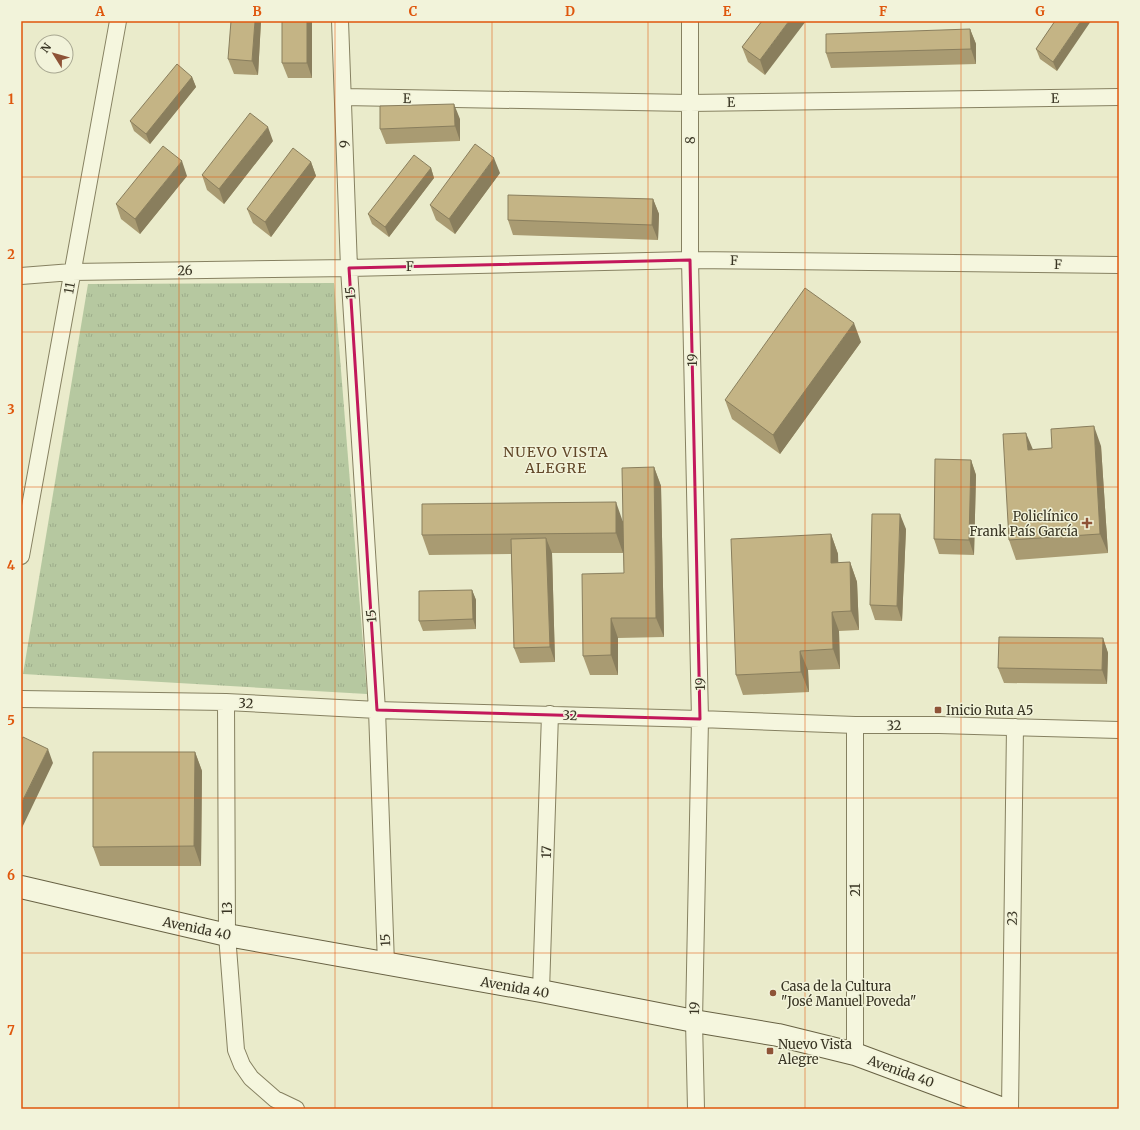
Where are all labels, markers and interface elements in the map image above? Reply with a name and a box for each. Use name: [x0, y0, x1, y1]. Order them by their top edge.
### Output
text: A: [94, 3, 105, 20]
text: B: [252, 3, 262, 20]
text: C: [409, 3, 418, 20]
text: D: [565, 3, 575, 20]
text: E: [723, 3, 732, 20]
text: F: [879, 3, 887, 20]
text: G: [1035, 3, 1045, 20]
north arrow: [34, 34, 74, 74]
text: N: [38, 40, 54, 56]
street label: E: [403, 90, 412, 107]
street label: E: [1051, 90, 1060, 107]
text: 1: [8, 91, 14, 108]
street label: E: [727, 94, 736, 111]
street label: 8: [682, 136, 699, 144]
street label: 9: [336, 140, 353, 148]
text: 2: [7, 246, 15, 263]
street label: F: [730, 252, 738, 269]
street label: F: [1054, 256, 1062, 273]
street label: F: [406, 258, 414, 275]
street label: 26: [177, 262, 193, 279]
street label: 11: [60, 281, 79, 295]
street label: 15: [342, 286, 359, 300]
street label: 19: [684, 353, 701, 367]
text: 3: [7, 401, 15, 418]
district label: NUEVO VISTA ALEGRE: [503, 443, 609, 477]
place label: Policlínico Frank País García: [969, 508, 1078, 540]
marker: Policlínico Frank País García: [1081, 517, 1093, 529]
text: 4: [7, 557, 16, 574]
street label: 15: [363, 609, 380, 623]
street label: 19: [692, 677, 709, 691]
street label: 32: [238, 695, 254, 712]
place label: Inicio Ruta A5: [946, 702, 1033, 719]
marker: Inicio Ruta A5: [933, 705, 943, 715]
street label: 32: [562, 707, 578, 724]
text: 5: [7, 712, 15, 729]
street label: 32: [886, 717, 902, 734]
street label: 17: [538, 845, 555, 859]
text: 6: [7, 867, 15, 884]
street label: 21: [847, 883, 864, 897]
street label: 13: [219, 902, 236, 914]
street label: 23: [1004, 911, 1021, 926]
street label: Avenida 40: [160, 913, 233, 944]
street label: 15: [377, 933, 394, 947]
street label: Avenida 40: [478, 973, 551, 1002]
place label: Casa de la Cultura "José Manuel Poveda": [781, 978, 916, 1010]
marker: Casa de la Cultura "José Manuel Poveda": [768, 988, 778, 998]
street label: 19: [686, 1001, 703, 1015]
text: 7: [7, 1022, 15, 1039]
place label: Nuevo Vista Alegre: [777, 1036, 852, 1068]
marker: Nuevo Vista Alegre: [765, 1046, 775, 1056]
street label: Avenida 40: [864, 1051, 936, 1091]

